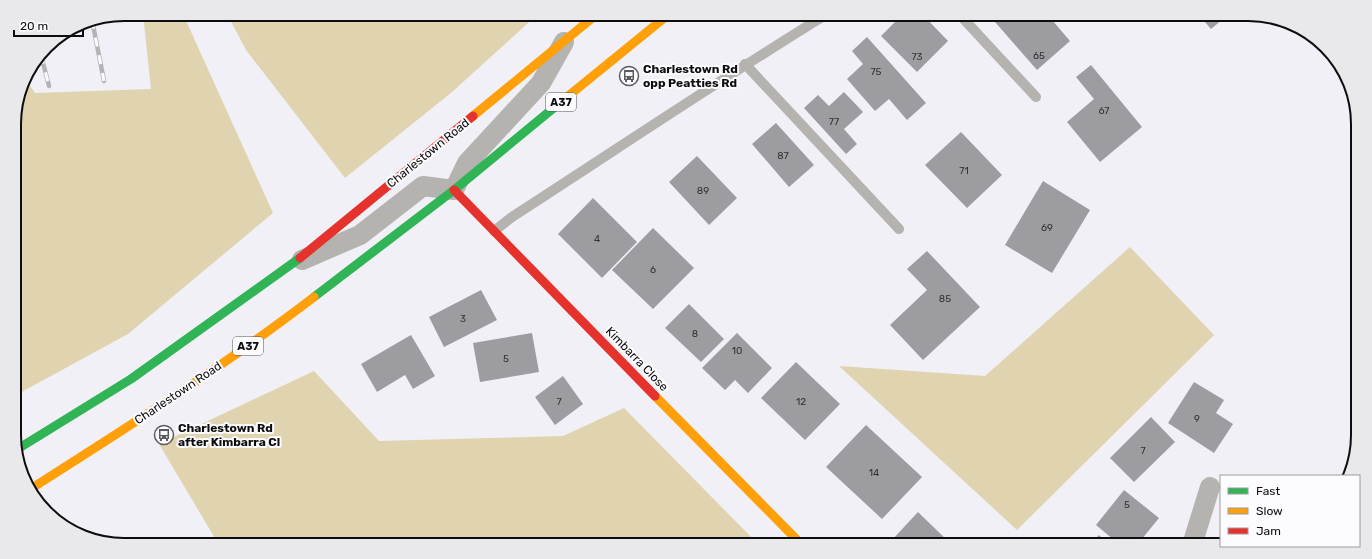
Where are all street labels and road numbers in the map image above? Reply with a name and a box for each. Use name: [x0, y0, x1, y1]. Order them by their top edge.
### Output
road number: A37: [546, 93, 576, 111]
street label: Charlestown Road: [384, 115, 472, 191]
street label: Kimbarra Close: [603, 324, 671, 394]
road number: A37: [233, 337, 263, 355]
street label: Charlestown Road: [132, 359, 224, 427]

